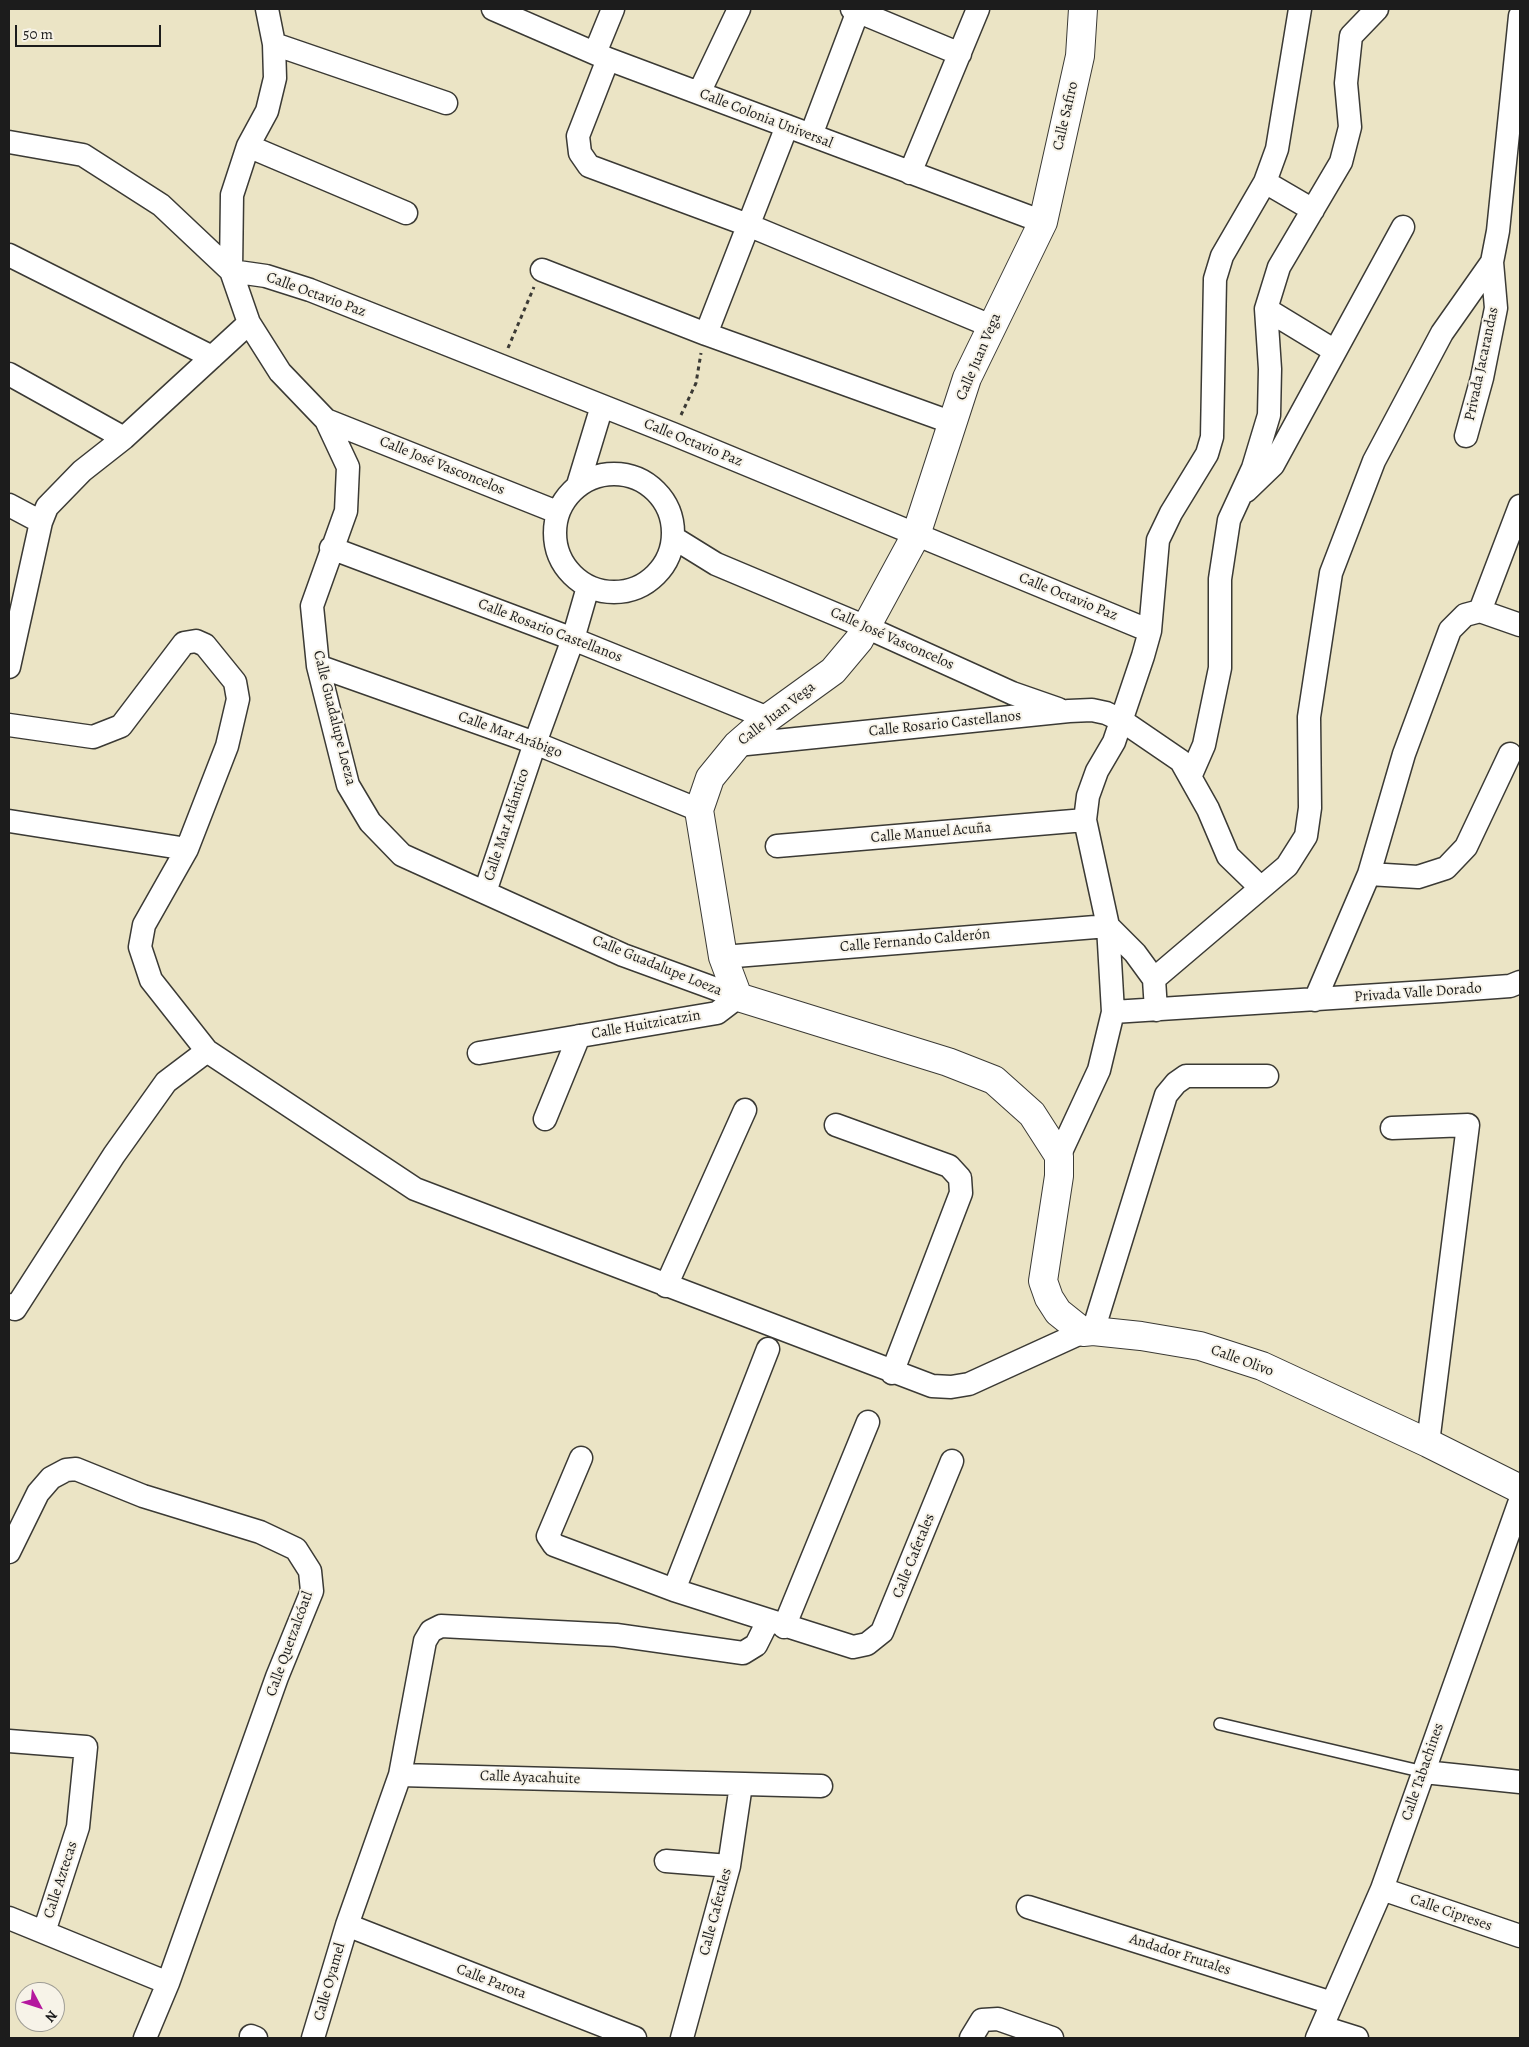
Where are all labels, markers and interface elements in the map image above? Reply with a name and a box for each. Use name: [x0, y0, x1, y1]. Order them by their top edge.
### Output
scale bar: [18, 15, 164, 47]
text: 50 m: [23, 24, 53, 44]
street label: Calle Safiro: [1049, 80, 1083, 152]
street label: Calle Colonia Universal: [697, 85, 835, 153]
street label: Calle Octavio Paz: [264, 269, 368, 321]
street label: Privada Jacarandas: [1461, 305, 1503, 423]
street label: Calle Juan Vega: [953, 311, 1005, 403]
street label: Calle Octavio Paz: [641, 415, 745, 471]
street label: Calle José Vasconcelos: [377, 433, 507, 499]
street label: Calle Octavio Paz: [1016, 569, 1120, 625]
street label: Calle Rosario Castellanos: [475, 595, 625, 667]
street label: Calle José Vasconcelos: [827, 604, 957, 674]
street label: Calle Guadalupe Loeza: [309, 649, 359, 787]
street label: Calle Juan Vega: [735, 678, 819, 750]
street label: Calle Rosario Castellanos: [868, 707, 1022, 741]
street label: Calle Mar Arábigo: [455, 708, 565, 762]
street label: Calle Mar Atlántico: [480, 767, 534, 883]
street label: Calle Manuel Acuña: [870, 819, 992, 847]
street label: Calle Fernando Calderón: [839, 925, 991, 957]
street label: Calle Guadalupe Loeza: [590, 932, 724, 1000]
street label: Privada Valle Dorado: [1354, 980, 1482, 1006]
street label: Calle Huitzicatzin: [590, 1007, 702, 1043]
street label: Calle Olivo: [1208, 1341, 1276, 1381]
street label: Calle Cafetales: [889, 1511, 939, 1601]
street label: Calle Quetzalcóatl: [263, 1589, 317, 1699]
street label: Calle Tabachines: [1398, 1721, 1448, 1823]
street label: Calle Ayacahuite: [479, 1767, 581, 1789]
street label: Calle Aztecas: [40, 1839, 82, 1921]
street label: Calle Cafetales: [696, 1866, 736, 1958]
street label: Calle Cipreses: [1408, 1891, 1494, 1935]
street label: Andador Frutales: [1127, 1930, 1233, 1980]
street label: Calle Oyamel: [310, 1941, 350, 2023]
street label: Calle Parota: [454, 1960, 528, 2004]
north arrow: [15, 1982, 65, 2032]
text: N: [41, 2006, 62, 2026]

